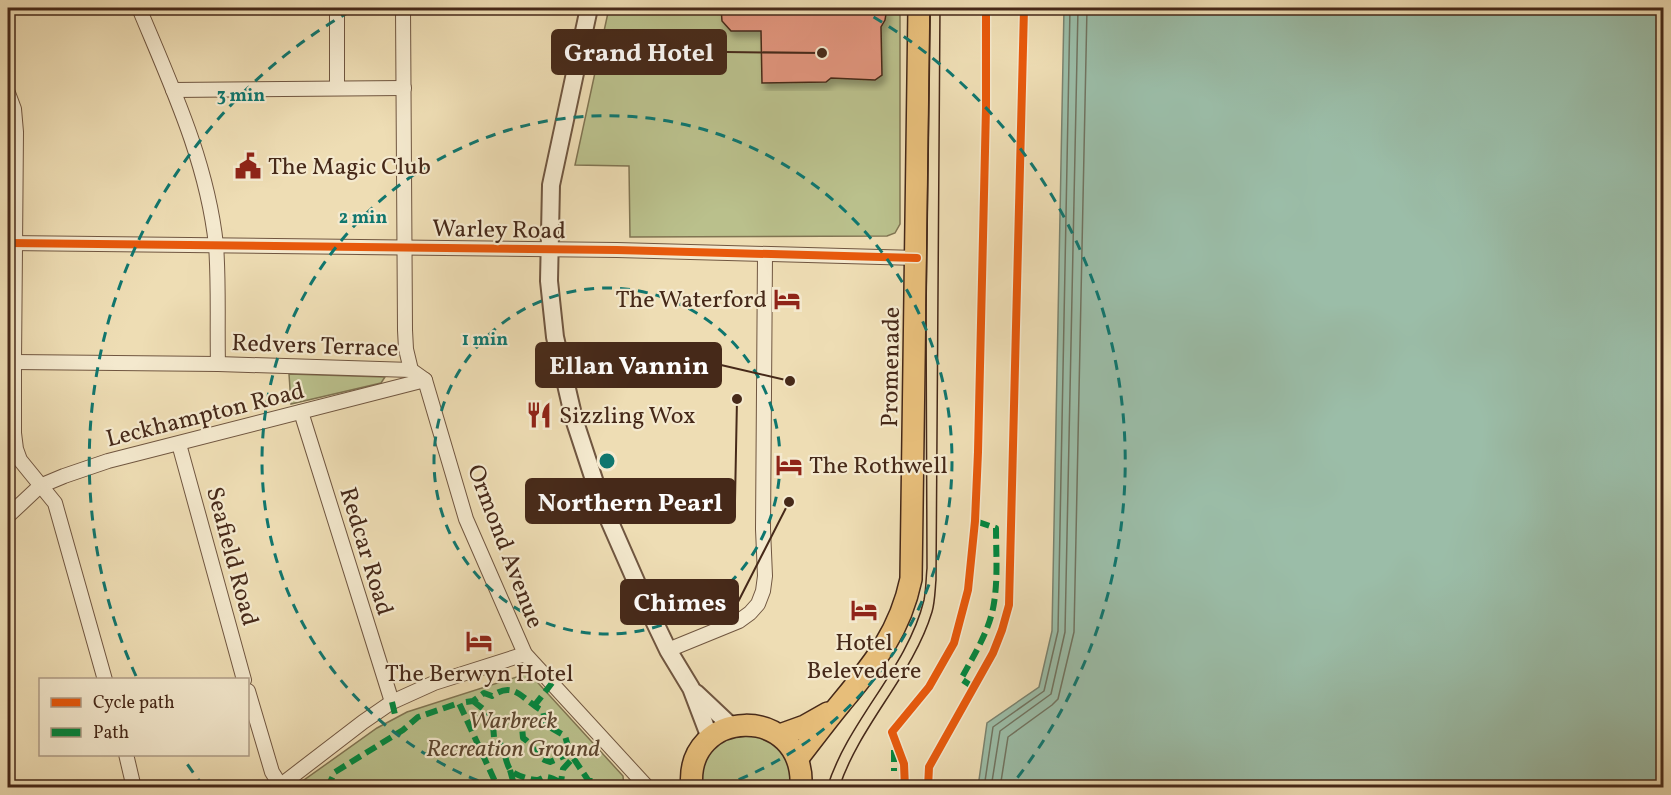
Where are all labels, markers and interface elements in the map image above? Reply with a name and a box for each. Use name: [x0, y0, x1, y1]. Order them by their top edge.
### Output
callout: Grand Hotel: [552, 30, 726, 74]
text: Grand Hotel: [564, 36, 714, 72]
text: 3 min: [217, 84, 265, 109]
public building icon: The Magic Club: [233, 151, 263, 181]
place label: The Magic Club: [268, 151, 431, 185]
text: 2 min: [339, 206, 387, 231]
street label: Warley Road: [432, 213, 566, 249]
place label: The Waterford: [616, 284, 767, 318]
hotel icon: The Waterford: [772, 284, 802, 314]
street label: Promenade: [874, 306, 910, 428]
street label: Redvers Terrace: [231, 327, 399, 367]
text: 1 min: [462, 328, 508, 353]
callout: Ellan Vannin: [536, 343, 721, 387]
text: Ellan Vannin: [549, 349, 709, 385]
street label: Leckhampton Road: [103, 375, 308, 457]
restaurant icon: Sizzling Wox: [524, 400, 554, 430]
place label: Sizzling Wox: [559, 400, 696, 434]
hotel icon: The Rothwell: [774, 450, 804, 480]
place label: The Rothwell: [809, 450, 948, 484]
centre of rings: [597, 451, 617, 471]
street label: Ormond Avenue: [457, 460, 551, 633]
callout: Northern Pearl: [526, 479, 735, 523]
street label: Seafield Road: [196, 483, 266, 630]
street label: Redcar Road: [329, 483, 401, 620]
text: Northern Pearl: [537, 486, 723, 522]
callout: Chimes: [621, 580, 738, 624]
text: Chimes: [634, 586, 726, 622]
hotel icon: Hotel Belevedere: [849, 595, 879, 625]
hotel icon: The Berwyn Hotel: [464, 626, 494, 656]
place label: Hotel Belevedere: [807, 627, 921, 689]
place label: The Berwyn Hotel: [385, 658, 573, 692]
legend: [39, 678, 249, 756]
text: Cycle path: [93, 691, 175, 716]
park label: Warbreck Recreation Ground: [426, 705, 600, 767]
text: Path: [93, 721, 129, 746]

